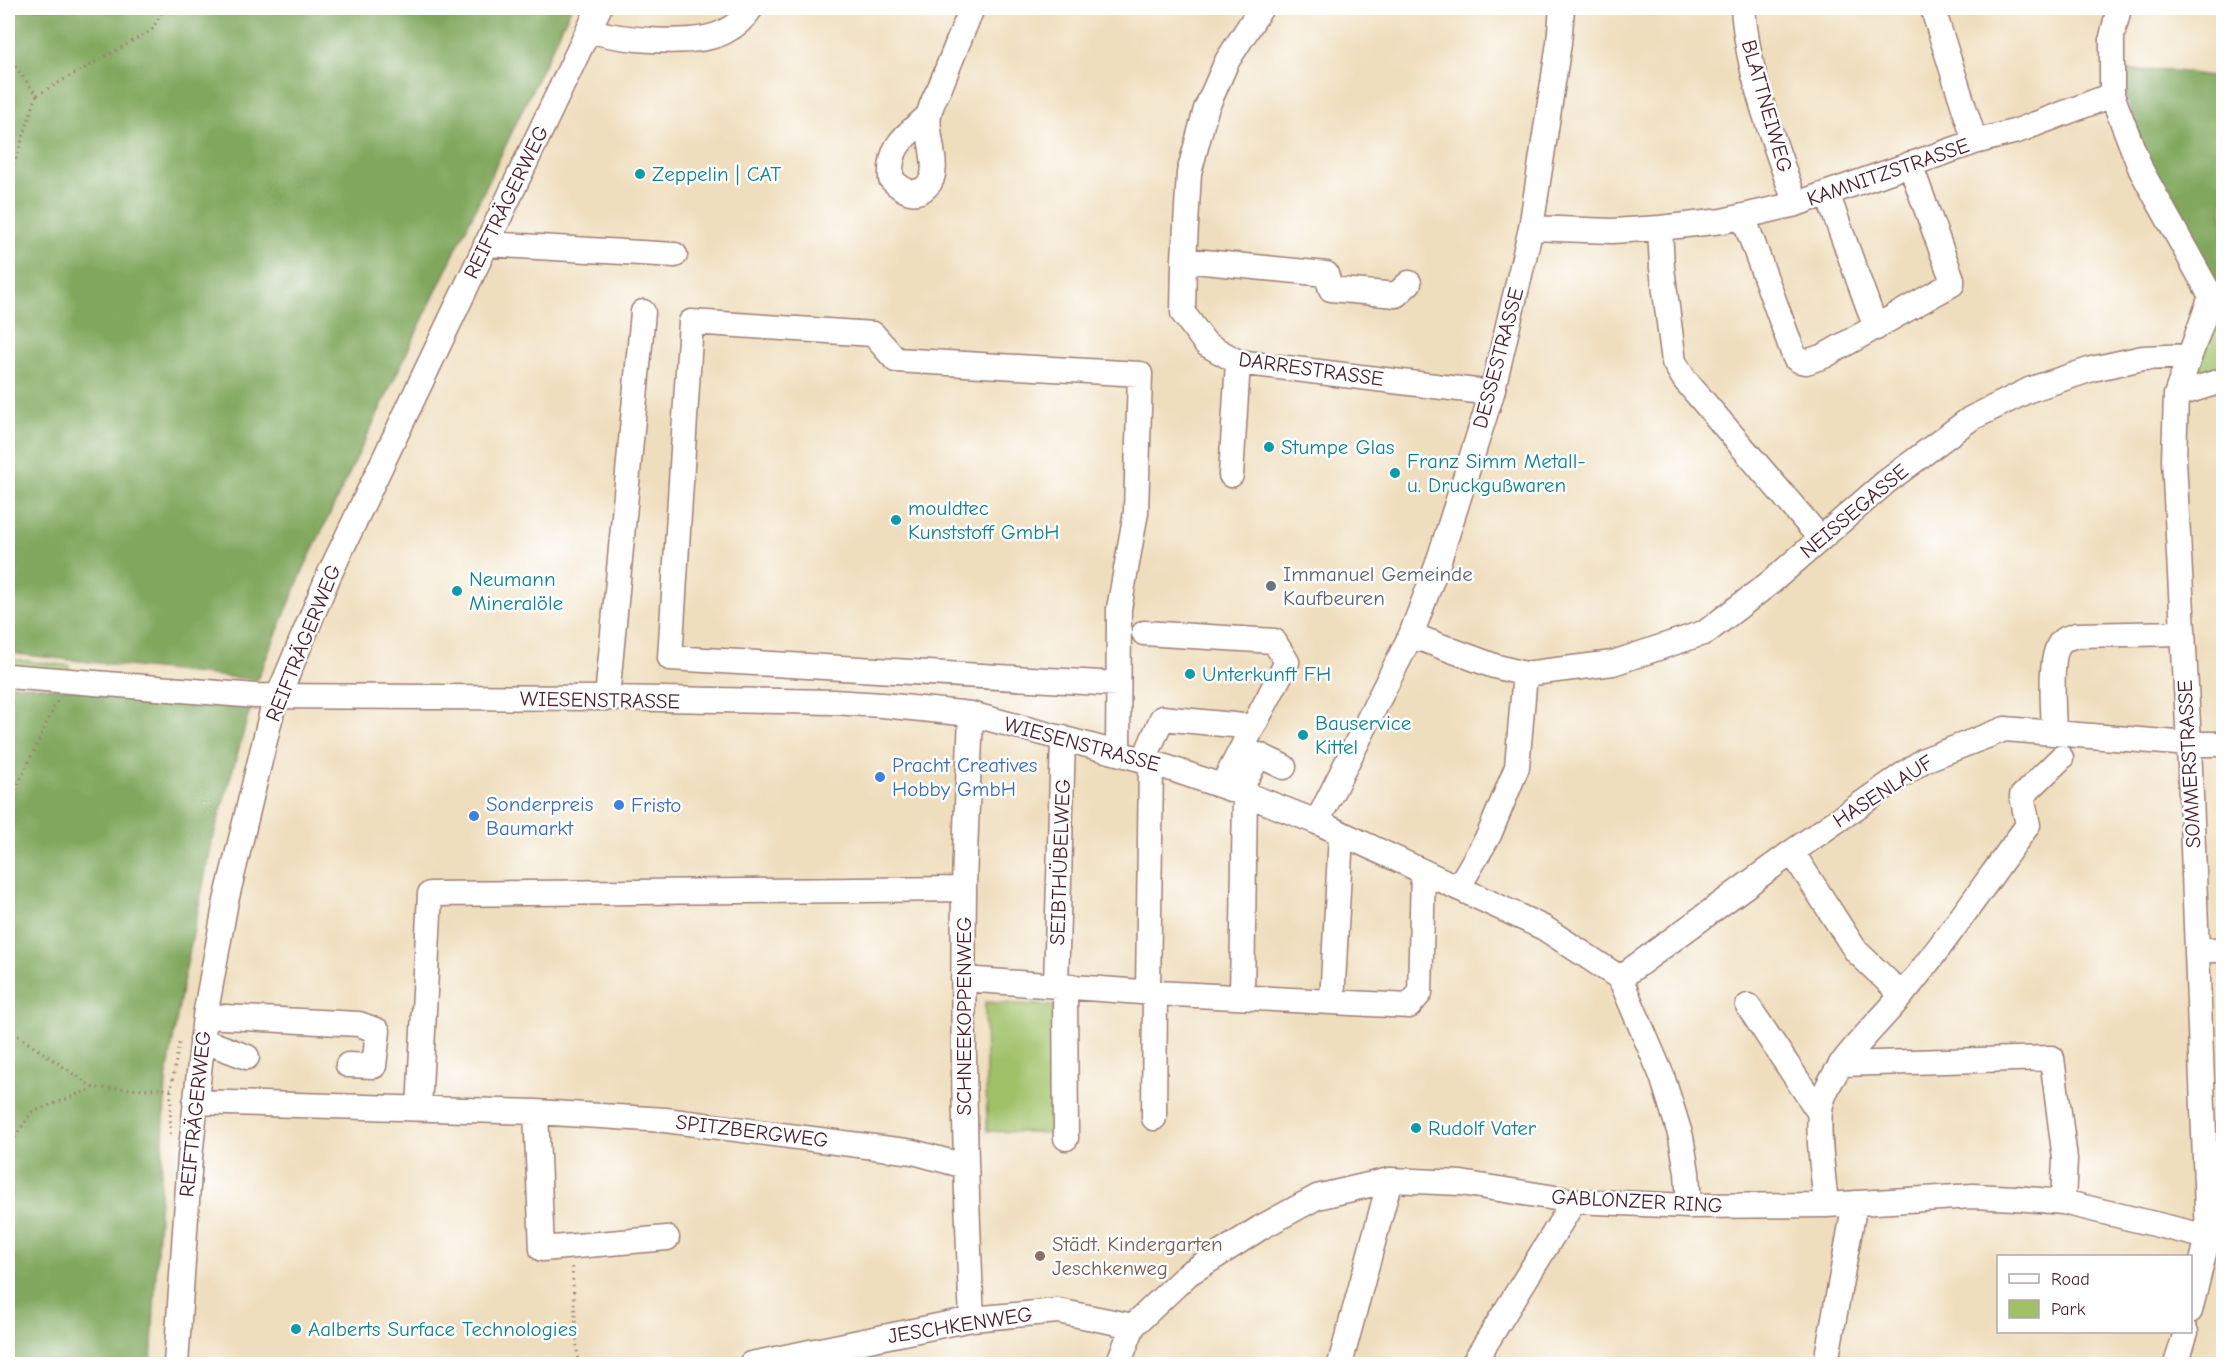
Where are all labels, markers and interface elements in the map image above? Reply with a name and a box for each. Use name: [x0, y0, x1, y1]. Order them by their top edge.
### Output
street label: BLATTNEIWEG: [1737, 37, 1797, 175]
street label: REIFTRÄGERWEG: [459, 122, 553, 282]
street label: KAMNITZSTRASSE: [1804, 133, 1972, 211]
place label: Zeppelin | CAT: [652, 162, 781, 186]
marker: Zeppelin | CAT: [633, 167, 647, 181]
street label: DESSESTRASSE: [1468, 285, 1528, 431]
street label: DARRESTRASSE: [1237, 347, 1385, 391]
place label: Stumpe Glas: [1281, 435, 1395, 459]
marker: Stumpe Glas: [1262, 440, 1276, 454]
place label: Franz Simm Metall- u. Druckgußwaren: [1407, 449, 1586, 497]
street label: NEISSEGASSE: [1795, 459, 1913, 563]
marker: Franz Simm Metall- u. Druckgußwaren: [1388, 466, 1402, 480]
place label: mouldtec Kunststoff GmbH: [908, 496, 1060, 544]
marker: mouldtec Kunststoff GmbH: [889, 513, 903, 527]
street label: REIFTRÄGERWEG: [261, 561, 345, 725]
place label: Immanuel Gemeinde Kaufbeuren: [1283, 562, 1473, 610]
place label: Neumann Mineralöle: [469, 567, 563, 615]
marker: Immanuel Gemeinde Kaufbeuren: [1264, 579, 1278, 593]
marker: Neumann Mineralöle: [450, 584, 464, 598]
place label: Unterkunft FH: [1202, 662, 1331, 686]
marker: Unterkunft FH: [1183, 667, 1197, 681]
street label: SOMMERSTRASSE: [2173, 679, 2205, 849]
street label: WIESENSTRASSE: [520, 687, 680, 713]
place label: Bauservice Kittel: [1315, 711, 1411, 759]
street label: WIESENSTRASSE: [1001, 712, 1163, 776]
marker: Bauservice Kittel: [1296, 728, 1310, 742]
street label: HASENLAUF: [1828, 750, 1938, 832]
place label: Pracht Creatives Hobby GmbH: [892, 753, 1038, 801]
marker: Pracht Creatives Hobby GmbH: [873, 770, 887, 784]
street label: SEIBTHÜBELWEG: [1045, 778, 1075, 946]
place label: Sonderpreis Baumarkt: [486, 792, 593, 840]
place label: Fristo: [631, 793, 681, 817]
marker: Fristo: [612, 798, 626, 812]
marker: Sonderpreis Baumarkt: [467, 809, 481, 823]
street label: SCHNEEKOPPENWEG: [952, 917, 976, 1115]
street label: REIFTRÄGERWEG: [174, 1030, 216, 1198]
street label: SPITZBERGWEG: [674, 1110, 830, 1152]
place label: Rudolf Vater: [1428, 1116, 1537, 1140]
marker: Rudolf Vater: [1409, 1121, 1423, 1135]
street label: GABLONZER RING: [1551, 1185, 1723, 1217]
place label: Städt. Kindergarten Jeschkenweg: [1052, 1232, 1223, 1280]
marker: Städt. Kindergarten Jeschkenweg: [1033, 1249, 1047, 1263]
legend: [1997, 1255, 2192, 1333]
text: Road: [2051, 1269, 2090, 1290]
text: Park: [2051, 1299, 2086, 1320]
street label: JESCHKENWEG: [886, 1302, 1034, 1348]
place label: Aalberts Surface Technologies: [308, 1317, 577, 1341]
marker: Aalberts Surface Technologies: [289, 1322, 303, 1336]

